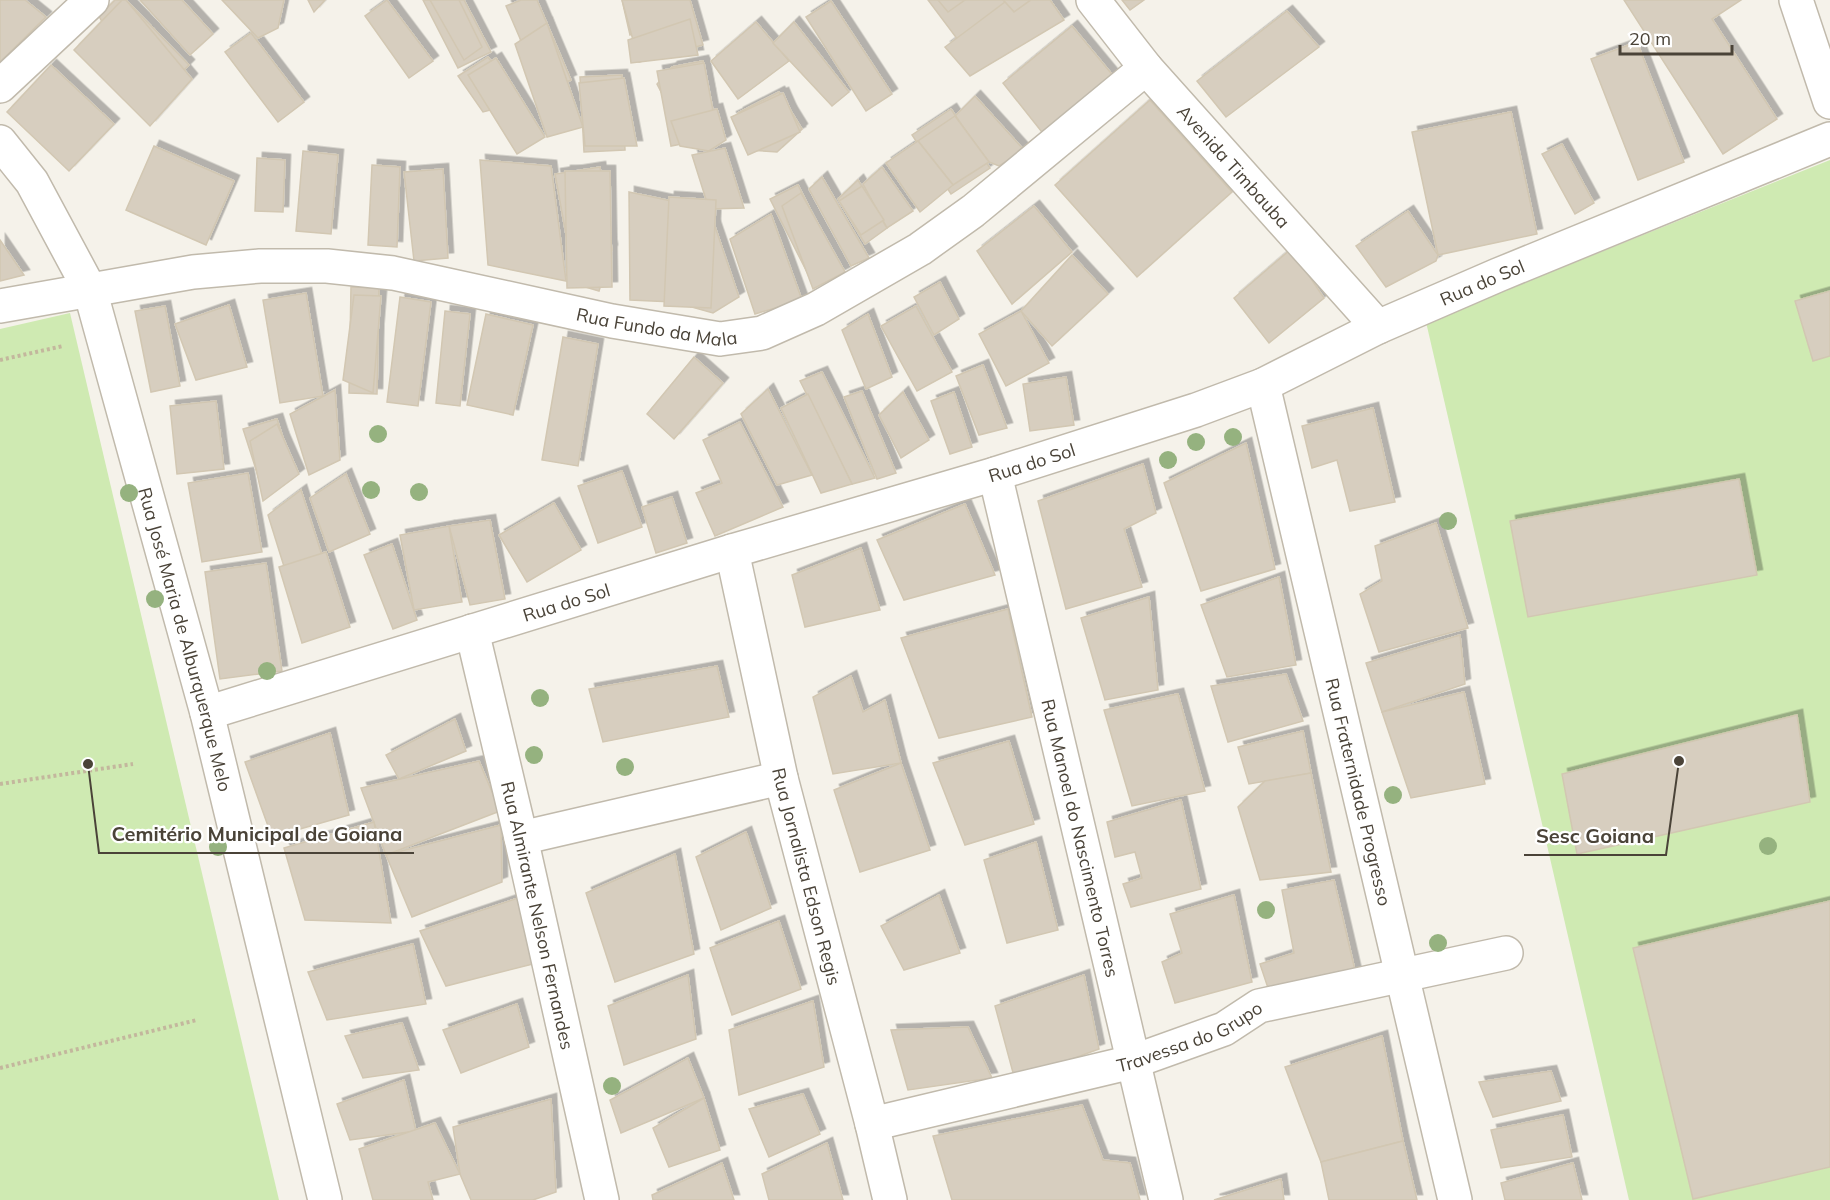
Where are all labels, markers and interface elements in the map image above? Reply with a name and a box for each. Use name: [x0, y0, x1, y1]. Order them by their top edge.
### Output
scale bar: [1620, 18, 1732, 56]
text: 20 m: [1629, 27, 1671, 50]
street label: Avenida Timbauba: [1173, 100, 1295, 233]
street label: Rua do Sol: [1436, 254, 1528, 310]
street label: Rua Fundo da Mala: [574, 302, 739, 351]
street label: Rua do Sol: [986, 438, 1078, 487]
street label: Rua José Maria de Alburquerque Melo: [134, 485, 237, 794]
street label: Rua do Sol: [520, 578, 613, 626]
street label: Rua Fraternidade Progresso: [1321, 676, 1397, 908]
street label: Rua Manoel do Nascimento Torres: [1037, 697, 1125, 980]
street label: Rua Jornalista Edson Regis: [768, 766, 846, 988]
street label: Rua Almirante Nelson Fernandes: [496, 779, 579, 1052]
callout: Cemitério Municipal de Goiana: [99, 815, 414, 853]
callout: Sesc Goiana: [1524, 817, 1666, 855]
text: Cemitério Municipal de Goiana: [112, 821, 402, 846]
text: Sesc Goiana: [1536, 823, 1654, 848]
street label: Travessa do Grupo: [1114, 996, 1266, 1077]

